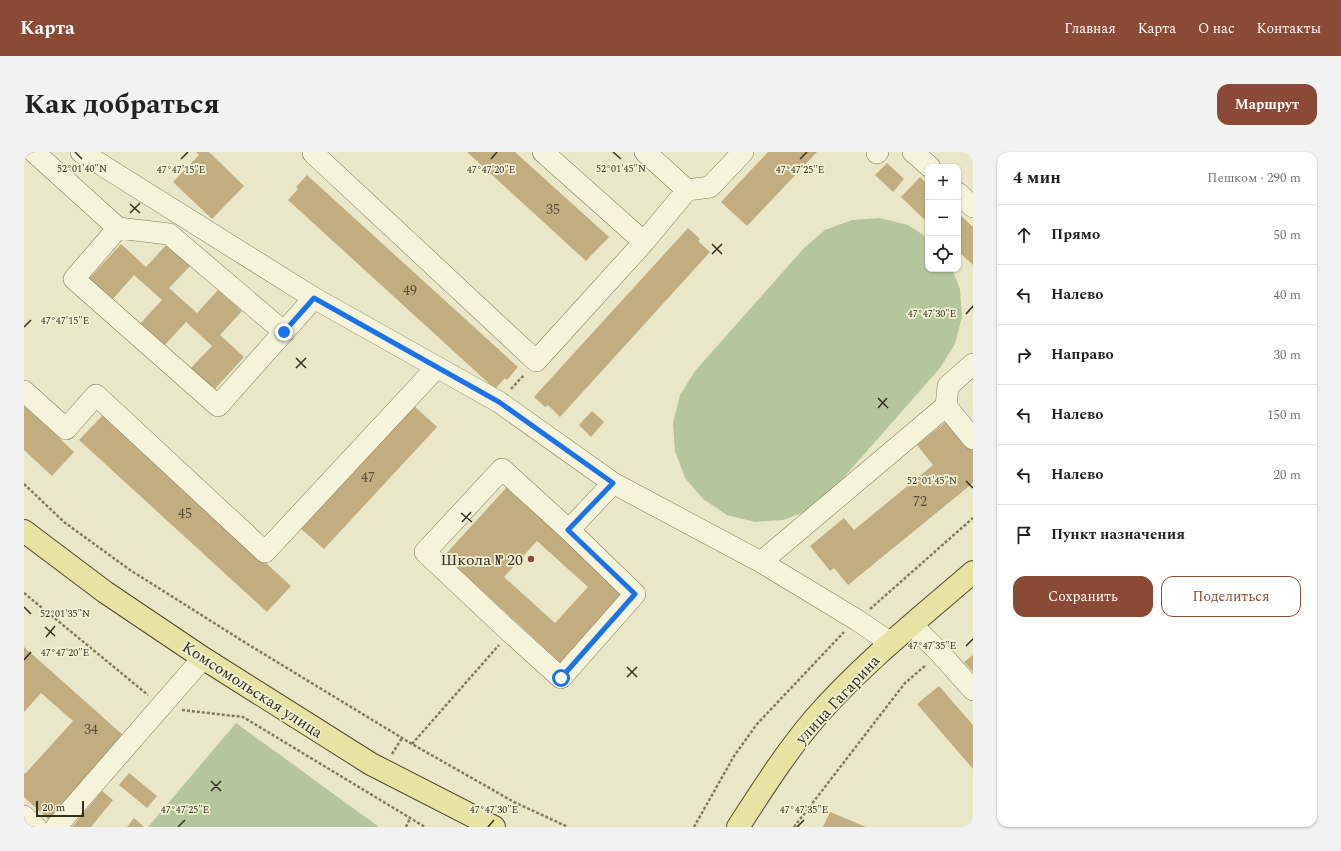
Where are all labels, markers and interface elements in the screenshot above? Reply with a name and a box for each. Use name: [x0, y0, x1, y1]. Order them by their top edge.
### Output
text: Карта: [20, 14, 75, 43]
text: Главная: [1064, 18, 1116, 39]
text: Карта: [1138, 18, 1176, 39]
text: О нас: [1198, 18, 1235, 39]
text: Контакты: [1257, 18, 1321, 39]
text: Как добраться: [24, 83, 220, 126]
button: Маршрут: [1217, 84, 1317, 125]
text: 52°01'40"N: [57, 161, 107, 177]
text: 52°01'45"N: [596, 161, 646, 177]
text: 47°47'15"E: [157, 162, 205, 178]
text: 47°47'20"E: [467, 162, 515, 178]
text: 47°47'25"E: [776, 162, 824, 178]
map controls: [925, 164, 961, 272]
button: +: [925, 164, 961, 200]
text: 4 мин: [1013, 165, 1061, 191]
text: Пешком · 290 m: [1207, 168, 1301, 188]
house number: 35: [546, 199, 560, 220]
button: −: [925, 200, 961, 236]
text: Прямо: [1051, 223, 1100, 246]
icon: ahead: [1013, 224, 1035, 246]
text: 50 m: [1274, 225, 1301, 245]
button: locate: [925, 236, 961, 272]
house number: 49: [403, 280, 417, 301]
text: Налево: [1051, 283, 1104, 306]
icon: left: [1013, 284, 1035, 306]
text: 40 m: [1274, 285, 1301, 305]
text: 47°47'30"E: [908, 306, 956, 322]
text: 47°47'15"E: [41, 313, 89, 329]
route end: [275, 323, 293, 341]
text: Направо: [1051, 343, 1114, 366]
icon: right: [1013, 344, 1035, 366]
text: 30 m: [1274, 345, 1301, 365]
text: Налево: [1051, 403, 1104, 426]
icon: left: [1013, 404, 1035, 426]
text: 150 m: [1267, 405, 1301, 425]
text: Налево: [1051, 463, 1104, 486]
icon: left: [1013, 464, 1035, 486]
text: 20 m: [1274, 465, 1301, 485]
house number: 47: [361, 467, 375, 488]
text: 52°01'45"N: [907, 473, 957, 489]
house number: 72: [913, 491, 927, 512]
house number: 45: [178, 503, 192, 524]
text: Пункт назначения: [1051, 523, 1185, 546]
icon: arrive: [1013, 524, 1035, 546]
place label: Школа № 20: [440, 548, 523, 572]
marker: Школа № 20: [526, 554, 536, 564]
button: Сохранить: [1013, 576, 1153, 617]
button: Поделиться: [1161, 576, 1301, 617]
text: 52°01'35"N: [40, 606, 90, 622]
street label: Комсомольская улица: [177, 635, 328, 745]
text: 47°47'35"E: [908, 638, 956, 654]
text: 47°47'20"E: [41, 645, 89, 661]
street label: улица Гагарина: [789, 649, 886, 751]
route start: [552, 669, 570, 687]
house number: 34: [84, 719, 98, 740]
scale bar: [36, 799, 84, 818]
text: 20 m: [42, 799, 65, 816]
text: 47°47'25"E: [161, 802, 209, 818]
text: 47°47'30"E: [470, 802, 518, 818]
text: 47°47'35"E: [780, 802, 828, 818]

